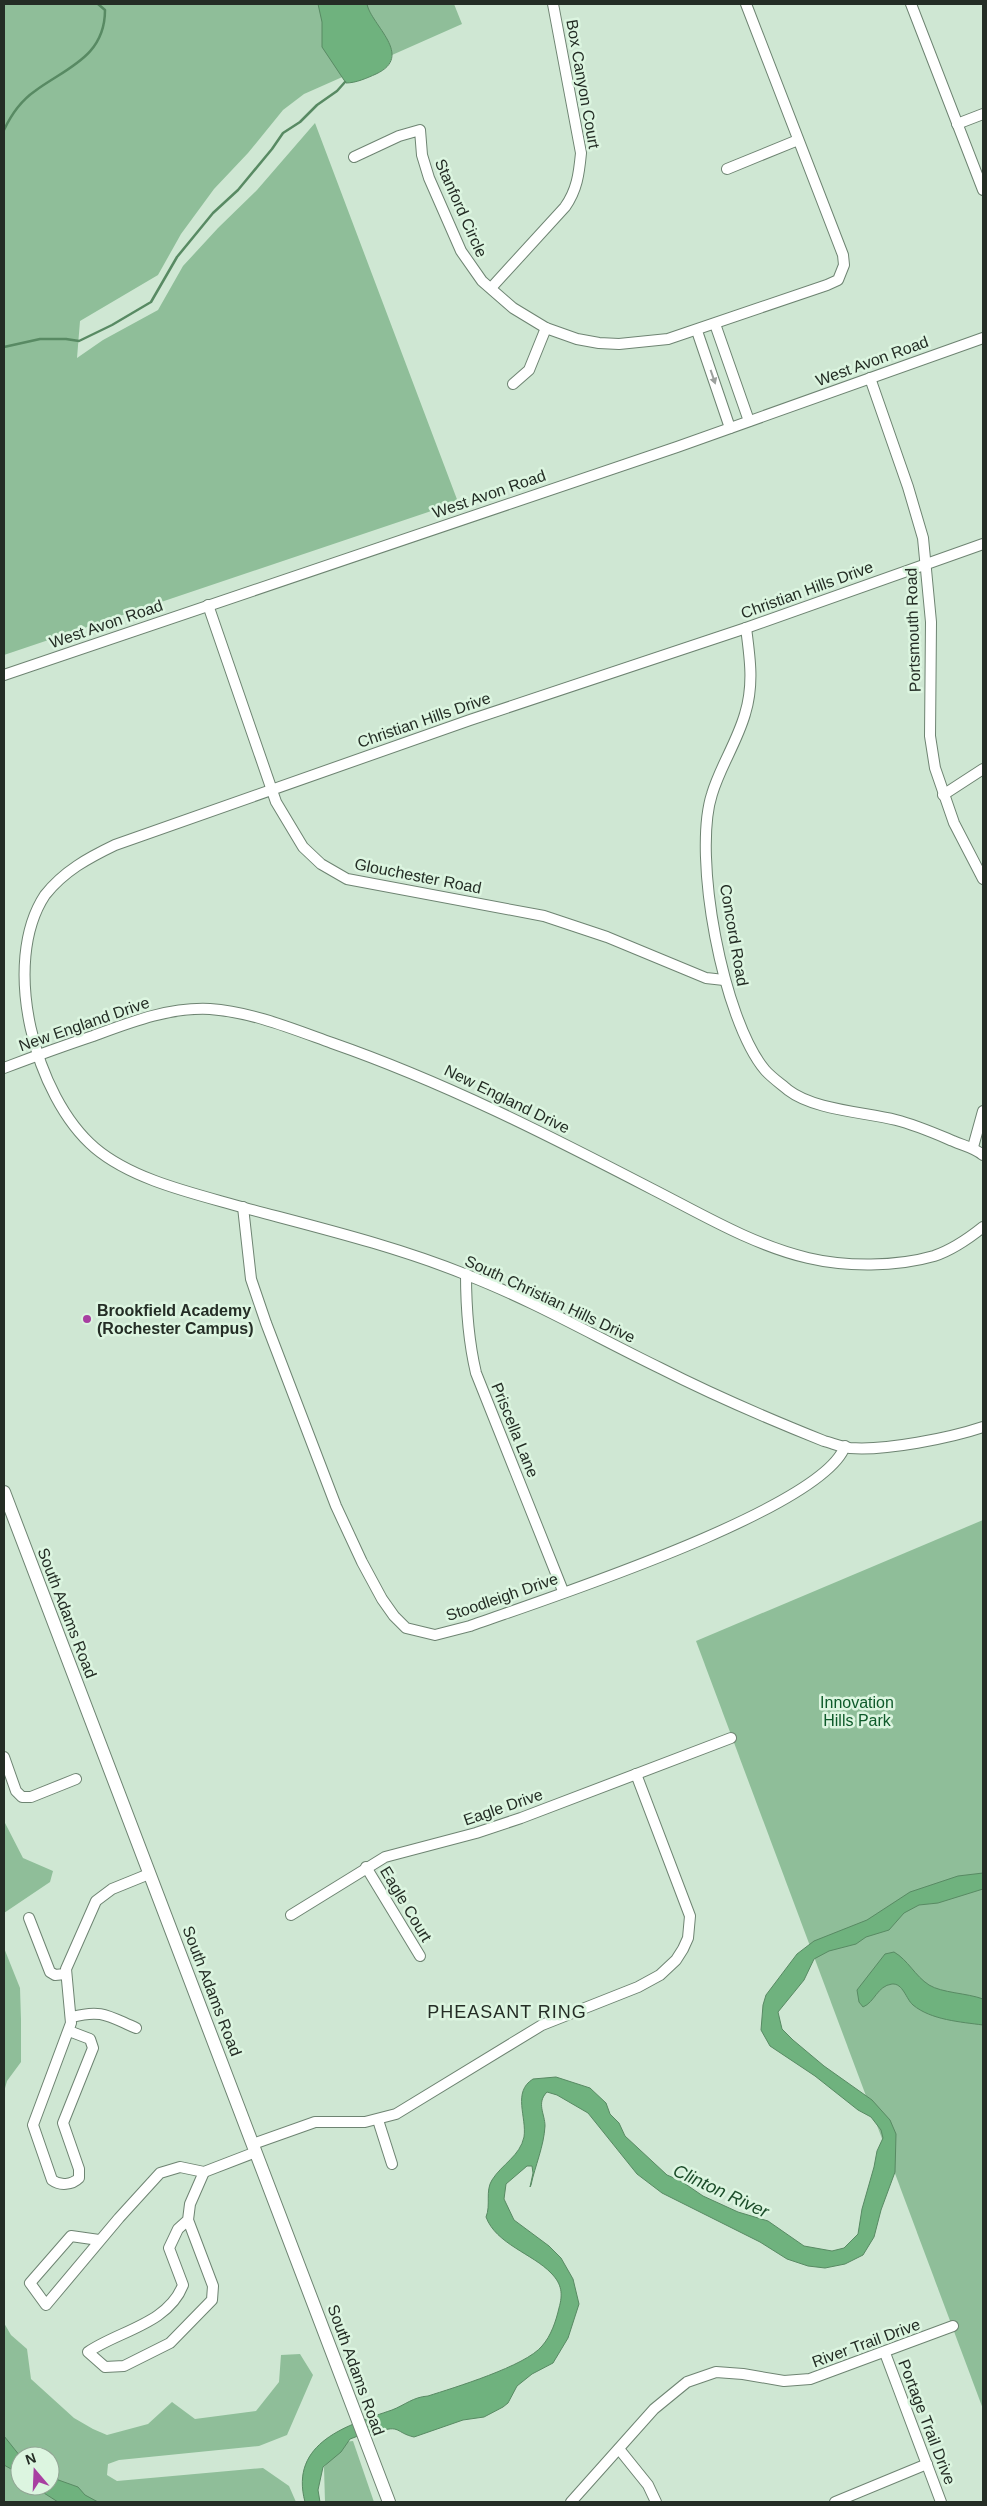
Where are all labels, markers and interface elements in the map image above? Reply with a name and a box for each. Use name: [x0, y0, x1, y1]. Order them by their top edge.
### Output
street label: Box Canyon Court: [563, 18, 603, 150]
street label: Stanford Circle: [432, 156, 490, 260]
street label: West Avon Road: [813, 333, 931, 389]
one-way arrow: [709, 370, 717, 385]
street label: West Avon Road: [430, 467, 548, 521]
street label: Christian Hills Drive: [739, 558, 876, 622]
street label: Portsmouth Road: [902, 567, 924, 693]
street label: West Avon Road: [47, 597, 165, 651]
street label: Christian Hills Drive: [355, 689, 493, 751]
street label: Glouchester Road: [353, 855, 483, 897]
street label: Concord Road: [717, 883, 751, 987]
street label: New England Drive: [16, 994, 152, 1054]
street label: New England Drive: [442, 1061, 572, 1137]
street label: South Christian Hills Drive: [462, 1252, 638, 1346]
place label: Brookfield Academy (Rochester Campus): [97, 1302, 253, 1337]
marker: Brookfield Academy (Rochester Campus): [81, 1313, 93, 1325]
street label: Priscella Lane: [488, 1380, 542, 1480]
street label: South Adams Road: [34, 1546, 100, 1680]
street label: Stoodleigh Drive: [444, 1570, 560, 1624]
park label: Innovation Hills Park: [820, 1694, 894, 1729]
street label: Eagle Drive: [461, 1785, 545, 1828]
street label: Eagle Court: [377, 1863, 435, 1945]
street label: South Adams Road: [179, 1924, 245, 2058]
district label: PHEASANT RING: [427, 2002, 587, 2022]
water label: Clinton River: [670, 2160, 773, 2222]
street label: South Adams Road: [324, 2302, 388, 2438]
street label: River Trail Drive: [810, 2316, 922, 2370]
street label: Portage Trail Drive: [895, 2357, 959, 2487]
north arrow: [10, 2446, 60, 2496]
text: N: [23, 2449, 38, 2468]

